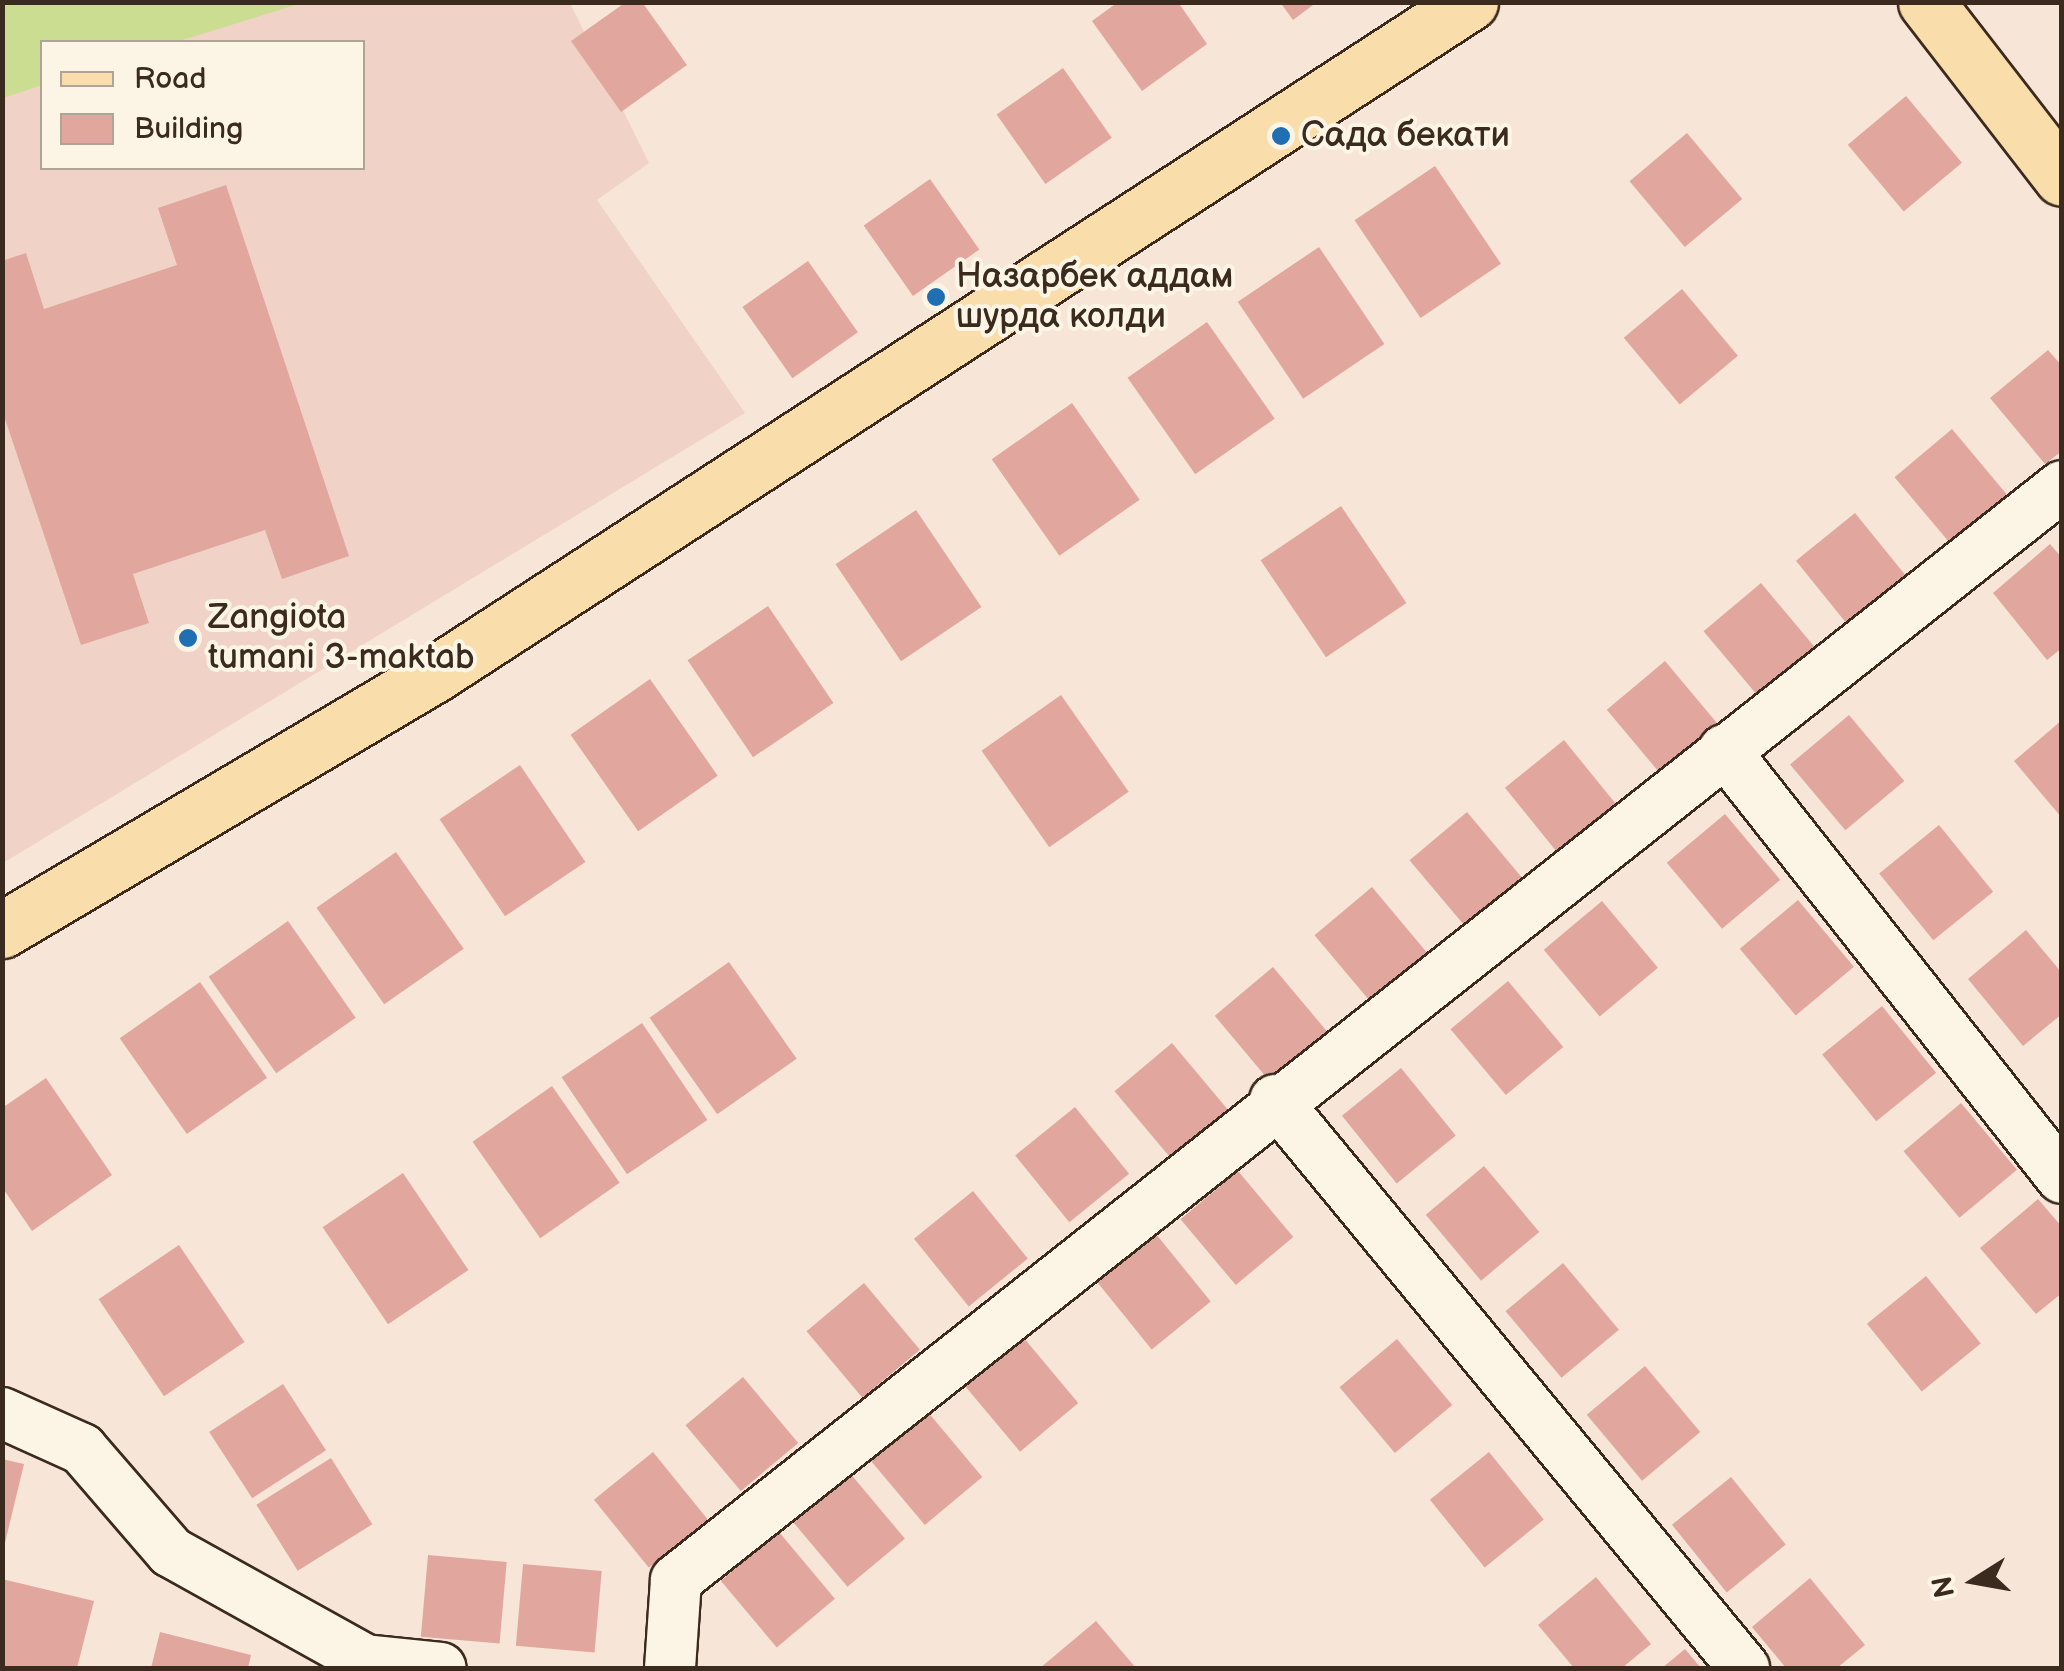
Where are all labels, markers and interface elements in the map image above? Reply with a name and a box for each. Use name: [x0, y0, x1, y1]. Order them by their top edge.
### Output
legend: [40, 40, 365, 170]
text: Road: [134, 61, 207, 97]
text: Building: [134, 111, 243, 147]
place label: Сада бекати: [1301, 115, 1510, 157]
marker: Сада бекати: [1270, 125, 1292, 147]
place label: Назарбек аддам шурда колди: [956, 256, 1234, 338]
marker: Назарбек аддам шурда колди: [925, 286, 947, 308]
place label: Zangiota tumani 3-maktab: [208, 597, 475, 679]
marker: Zangiota tumani 3-maktab: [177, 627, 199, 649]
north arrow: [1924, 1531, 2024, 1631]
text: N: [1926, 1573, 1962, 1600]

